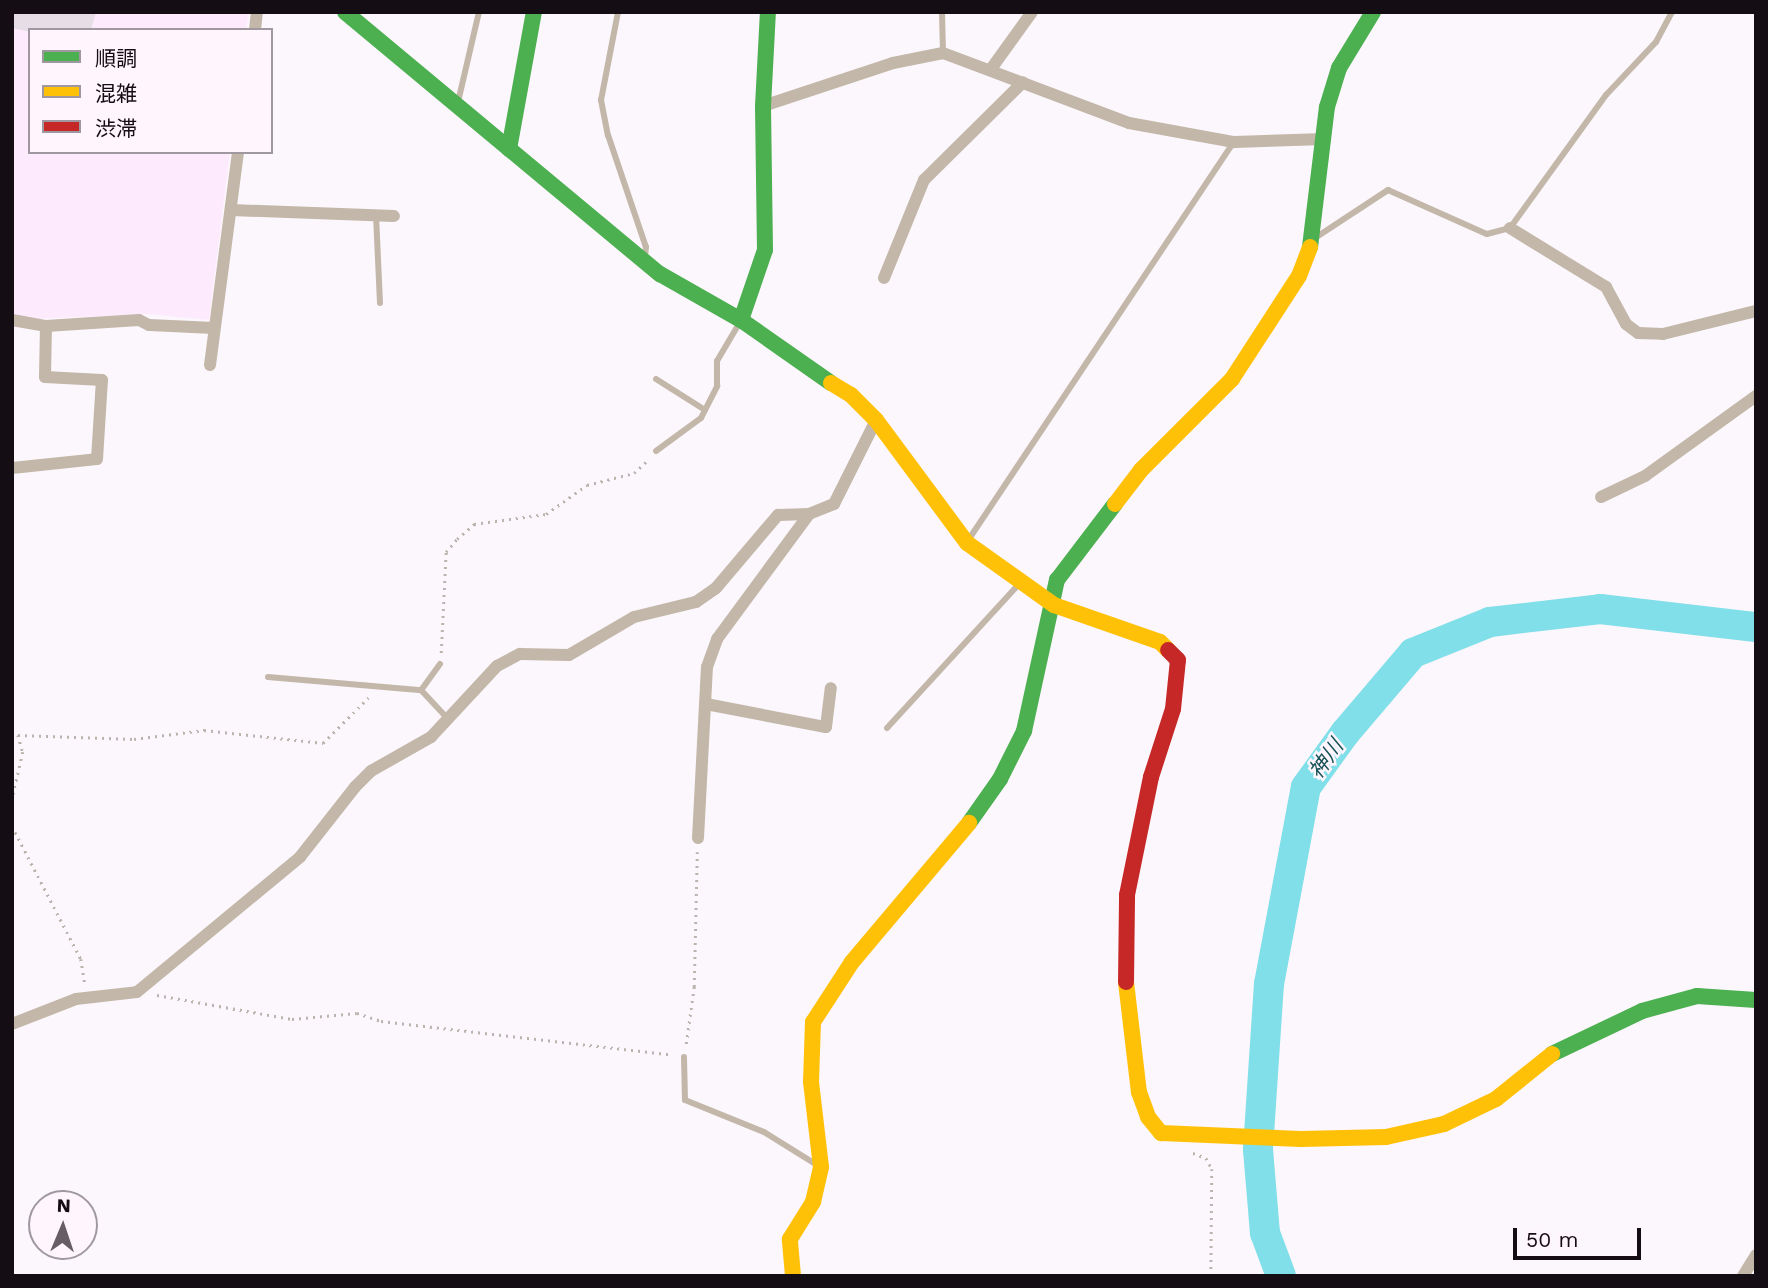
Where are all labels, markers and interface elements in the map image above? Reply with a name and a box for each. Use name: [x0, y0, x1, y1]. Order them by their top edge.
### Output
legend: [28, 28, 273, 154]
text: 順調: [95, 46, 137, 71]
text: 混雑: [95, 81, 137, 106]
text: 渋滞: [95, 116, 137, 141]
water label: 神川: [1303, 735, 1349, 783]
north arrow: [28, 1190, 98, 1260]
text: N: [56, 1194, 71, 1217]
scale bar: [1516, 1214, 1644, 1258]
text: 50 m: [1526, 1227, 1578, 1252]

